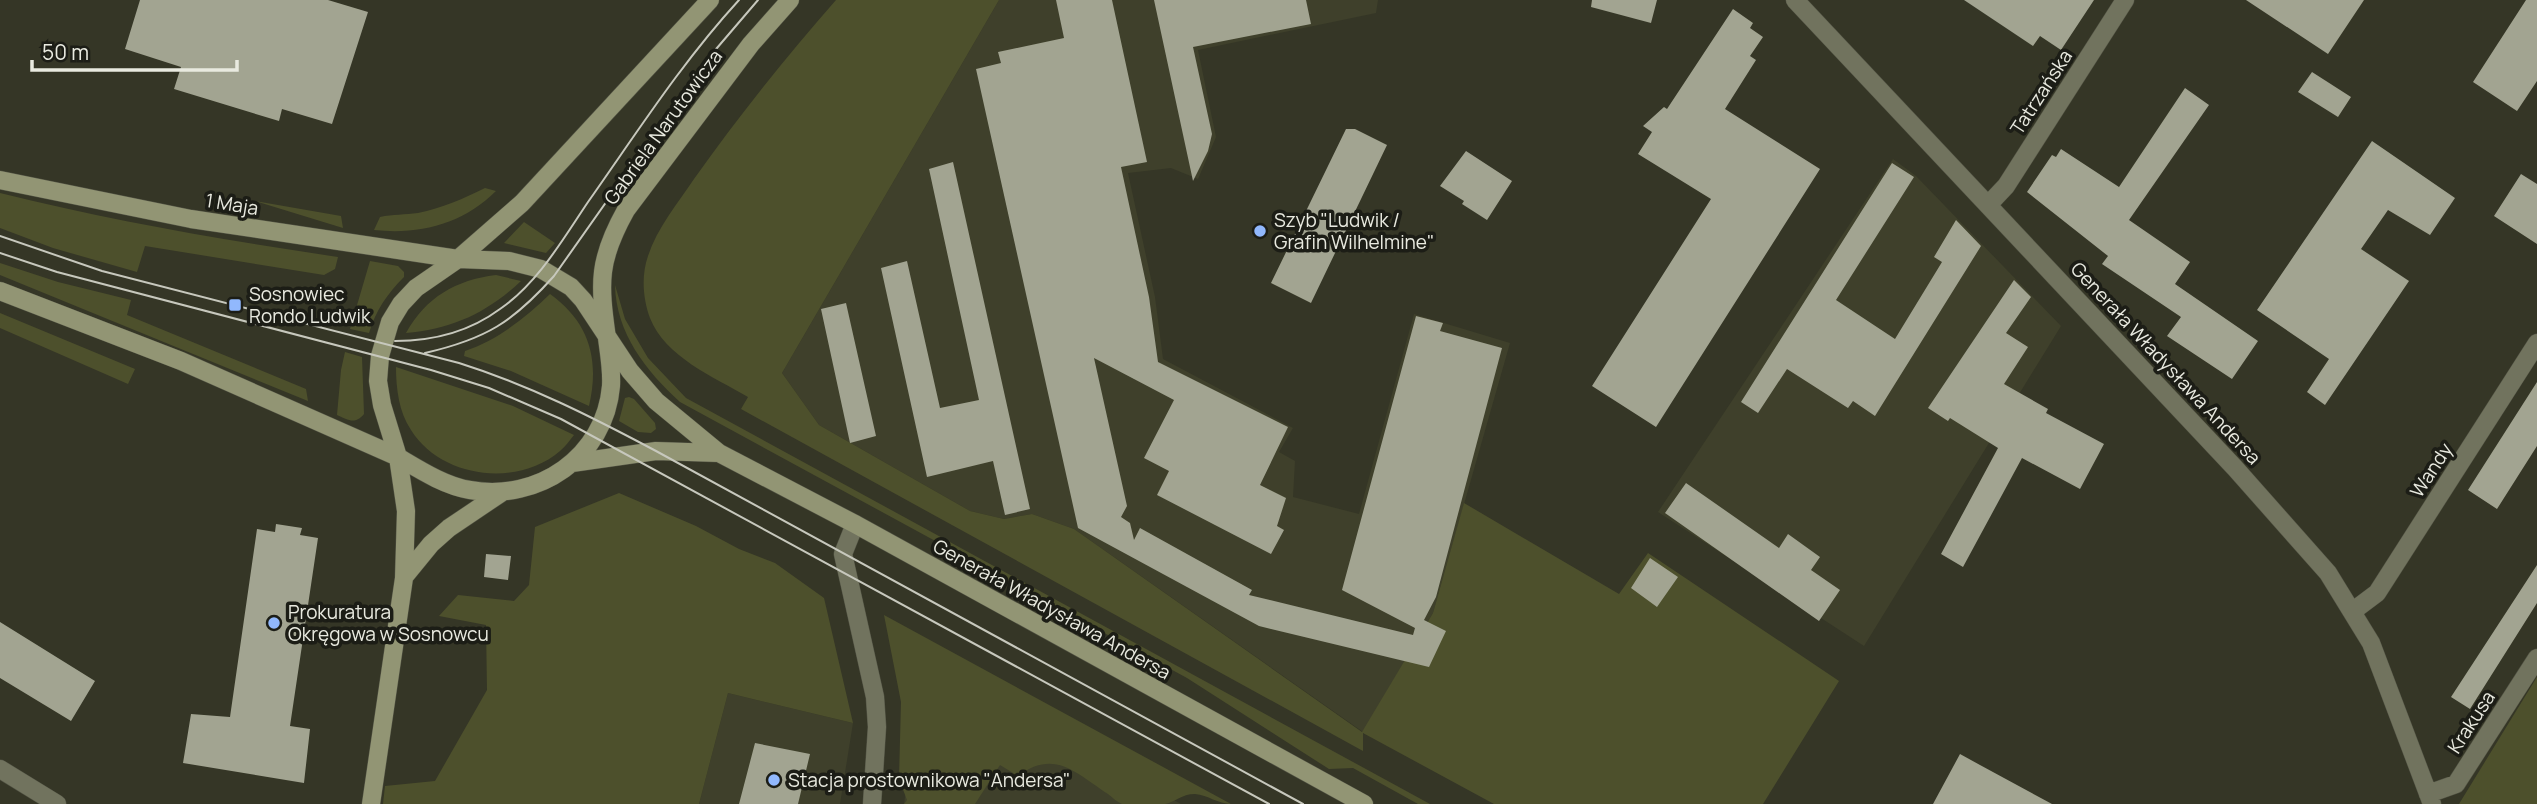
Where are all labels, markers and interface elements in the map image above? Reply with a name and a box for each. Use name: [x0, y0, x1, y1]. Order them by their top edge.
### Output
scale bar: [32, 28, 236, 72]
text: 50 m: [42, 38, 89, 66]
street label: Gabriela Narutowicza: [598, 44, 728, 210]
street label: Tatrzańska: [2004, 45, 2078, 139]
street label: 1 Maja: [204, 187, 260, 221]
place label: Szyb "Ludwik / Grafin Wilhelmine": [1274, 207, 1434, 255]
marker: Szyb "Ludwik / Grafin Wilhelmine": [1252, 223, 1268, 239]
street label: Generała Władysława Andersa: [2065, 256, 2267, 470]
place label: Sosnowiec Rondo Ludwik: [249, 281, 371, 329]
marker: Sosnowiec Rondo Ludwik: [227, 297, 243, 313]
street label: Wandy: [2404, 438, 2458, 502]
street label: Generała Władysława Andersa: [929, 533, 1175, 685]
place label: Prokuratura Okręgowa w Sosnowcu: [288, 599, 489, 647]
marker: Prokuratura Okręgowa w Sosnowcu: [266, 615, 282, 631]
street label: Krakusa: [2441, 686, 2501, 758]
place label: Stacja prostownikowa "Andersa": [788, 767, 1071, 793]
marker: Stacja prostownikowa "Andersa": [766, 772, 782, 788]

